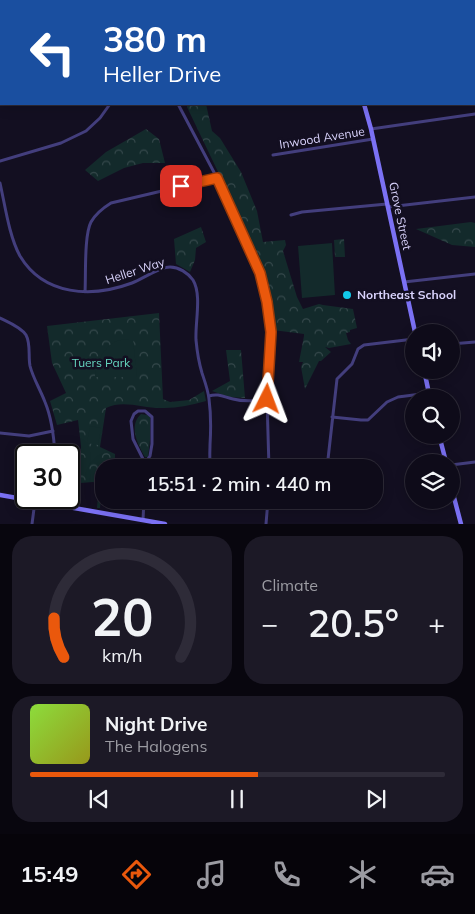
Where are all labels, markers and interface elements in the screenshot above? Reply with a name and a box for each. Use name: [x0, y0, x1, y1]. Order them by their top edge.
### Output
text: 380 m: [103, 17, 207, 61]
icon: left: [20, 20, 85, 85]
text: Heller Drive: [103, 60, 221, 88]
street label: Inwood Avenue: [278, 123, 366, 152]
pin: [160, 165, 202, 207]
icon: arrive: [167, 172, 195, 200]
street label: Grove Street: [386, 181, 415, 251]
street label: Heller Way: [103, 254, 167, 287]
place label: Northeast School: [357, 287, 456, 302]
marker: Northeast School: [341, 289, 353, 301]
map controls: [405, 324, 460, 509]
button: sound: [405, 324, 460, 379]
park label: Tuers Park: [72, 355, 131, 370]
position arrow: [240, 372, 292, 424]
button: search: [405, 389, 460, 444]
speed limit sign: 30: [15, 444, 80, 509]
button: layers: [405, 454, 460, 509]
text: 15:51 · 2 min · 440 m: [146, 472, 332, 496]
text: Climate: [262, 575, 318, 595]
text: 20: [91, 584, 153, 649]
text: 20.5°: [307, 599, 399, 647]
text: −: [262, 606, 278, 641]
text: +: [428, 606, 445, 641]
text: km/h: [102, 644, 142, 666]
text: Night Drive: [105, 712, 207, 736]
text: The Halogens: [105, 736, 207, 756]
icon: previous: [85, 785, 113, 813]
icon: pause: [223, 785, 251, 813]
icon: next: [362, 785, 390, 813]
icon: directions: [119, 857, 154, 892]
icon: music: [194, 857, 229, 892]
icon: phone: [269, 857, 304, 892]
icon: climate: [345, 857, 380, 892]
icon: car: [420, 857, 455, 892]
text: 15:49: [20, 860, 78, 888]

